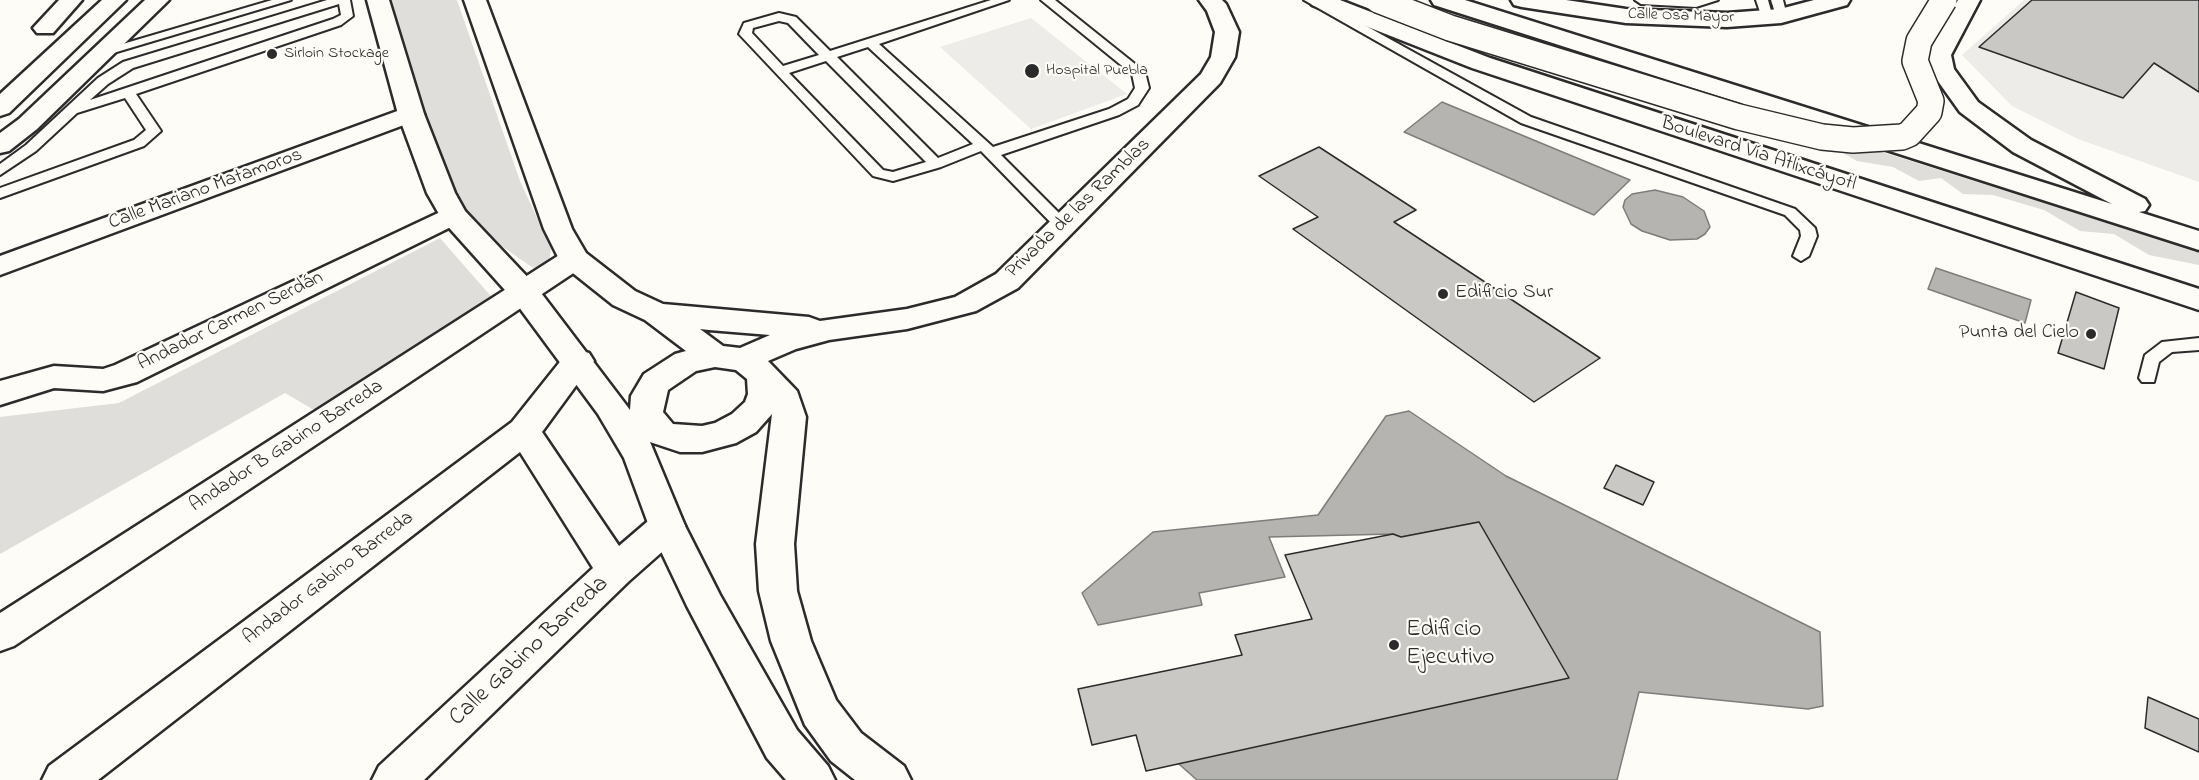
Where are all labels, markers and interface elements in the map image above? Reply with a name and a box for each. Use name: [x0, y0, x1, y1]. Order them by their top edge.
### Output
street label: Calle Osa Mayor: [1628, 6, 1734, 28]
place label: Sirloin Stockage: [284, 44, 389, 64]
marker: Sirloin Stockage: [265, 47, 279, 61]
place label: Hospital Puebla: [1046, 61, 1148, 81]
marker: Hospital Puebla: [1023, 62, 1041, 80]
street label: Boulevard Vía Atlixcáyotl: [1657, 112, 1859, 198]
street label: Privada de las Ramblas: [1002, 134, 1156, 284]
street label: Calle Mariano Matamoros: [106, 144, 306, 236]
street label: Andador Carmen Serdán: [134, 267, 328, 377]
place label: Edificio Sur: [1455, 282, 1553, 306]
marker: Edificio Sur: [1436, 287, 1450, 301]
place label: Punta del Cielo: [1959, 322, 2079, 346]
marker: Punta del Cielo: [2084, 327, 2098, 341]
street label: Andador B Gabino Barreda: [186, 375, 388, 519]
street label: Andador Gabino Barreda: [239, 507, 419, 651]
street label: Calle Gabino Barreda: [444, 571, 616, 733]
place label: Edificio Ejecutivo: [1406, 617, 1495, 673]
marker: Edificio Ejecutivo: [1387, 638, 1401, 652]

